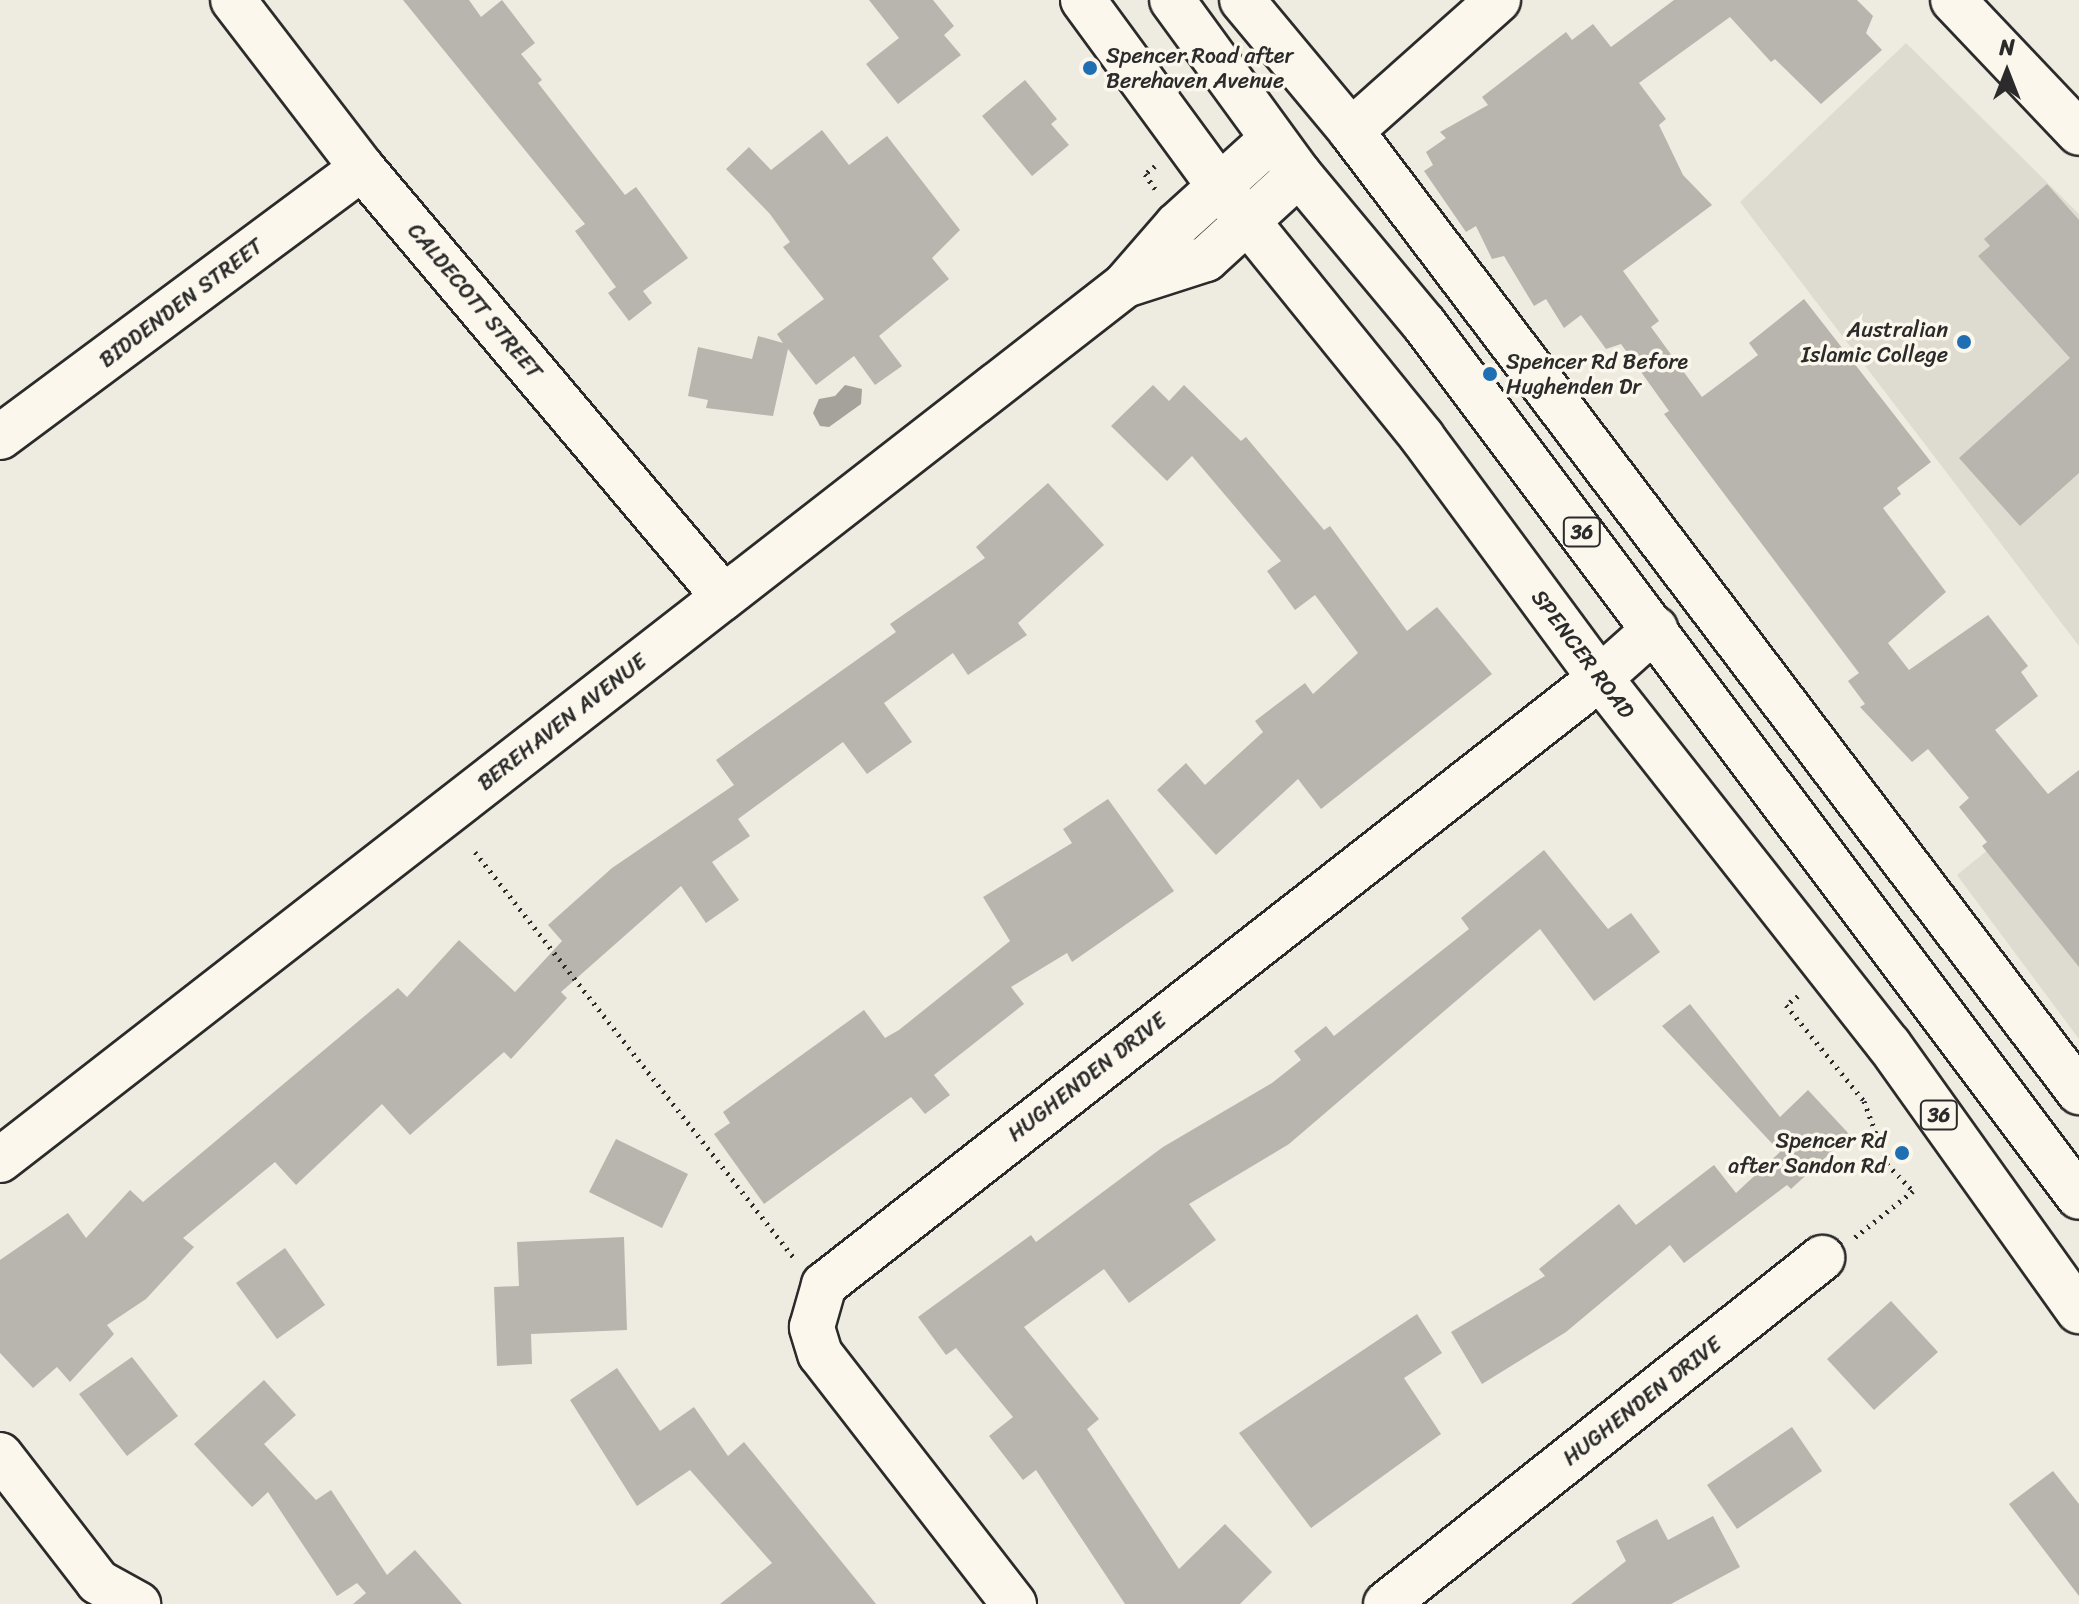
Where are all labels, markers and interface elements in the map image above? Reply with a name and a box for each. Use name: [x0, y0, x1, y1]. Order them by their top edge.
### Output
text: N: [1999, 28, 2015, 67]
north arrow: [1967, 32, 2047, 112]
place label: Spencer Road after Berehaven Avenue: [1106, 42, 1294, 94]
marker: Spencer Road after Berehaven Avenue: [1081, 59, 1099, 77]
street label: CALDECOTT STREET: [402, 218, 548, 384]
street label: BIDDENDEN STREET: [94, 233, 268, 373]
place label: Australian Islamic College: [1802, 316, 1948, 368]
marker: Australian Islamic College: [1955, 333, 1973, 351]
place label: Spencer Rd Before Hughenden Dr: [1506, 348, 1688, 400]
marker: Spencer Rd Before Hughenden Dr: [1481, 365, 1499, 383]
road number: 36: [1562, 516, 1602, 548]
street label: SPENCER ROAD: [1526, 584, 1640, 724]
street label: BEREHAVEN AVENUE: [472, 648, 652, 796]
street label: HUGHENDEN DRIVE: [1002, 1007, 1172, 1147]
road number: 36: [1919, 1099, 1959, 1131]
place label: Spencer Rd after Sandon Rd: [1728, 1127, 1886, 1178]
marker: Spencer Rd after Sandon Rd: [1893, 1144, 1911, 1162]
street label: HUGHENDEN DRIVE: [1557, 1331, 1727, 1471]

